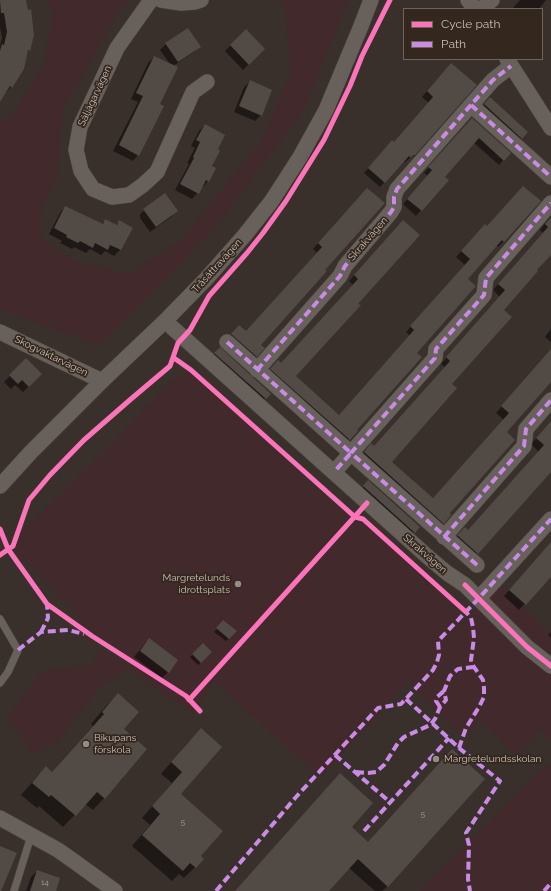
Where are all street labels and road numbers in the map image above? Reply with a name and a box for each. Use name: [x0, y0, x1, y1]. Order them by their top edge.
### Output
street label: Säljägarvägen: [76, 64, 114, 128]
street label: Skrakvägen: [346, 215, 390, 263]
street label: Tråsättravägen: [190, 237, 244, 295]
street label: Skogvaktarvägen: [12, 333, 90, 379]
street label: Skrakvägen: [401, 532, 449, 576]

